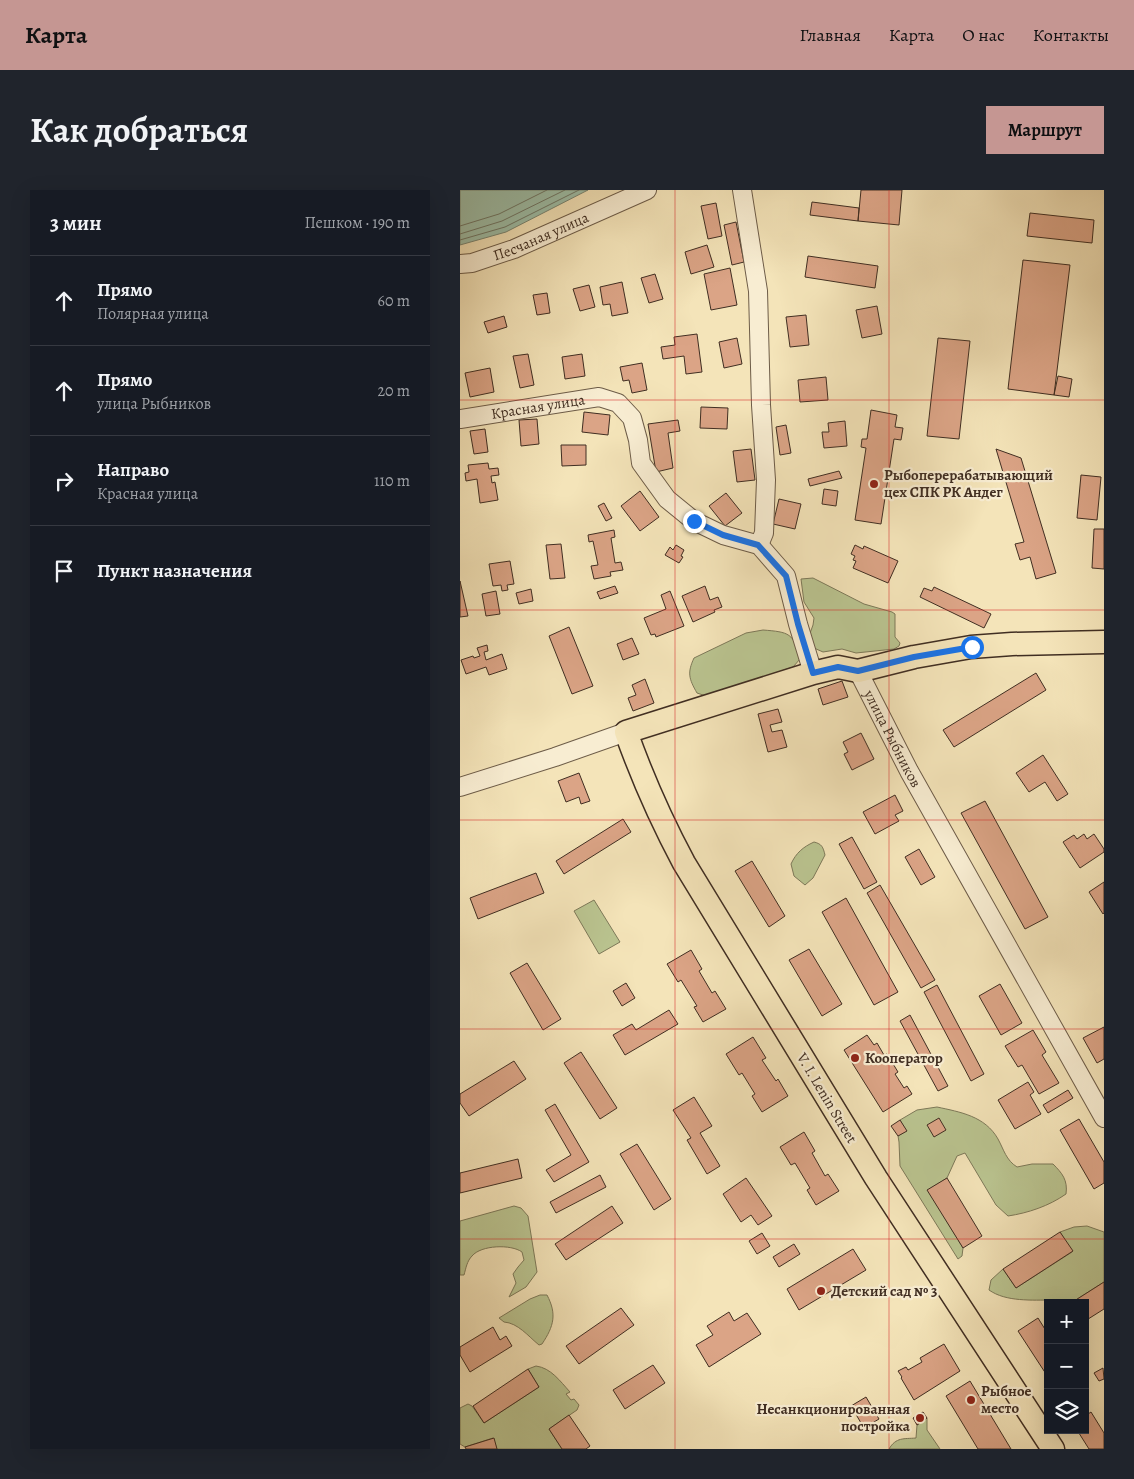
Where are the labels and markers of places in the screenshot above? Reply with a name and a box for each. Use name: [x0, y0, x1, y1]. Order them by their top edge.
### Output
place label: Рыбоперерабатывающий цех СПК РК Андег: [884, 465, 1053, 502]
marker: Рыбоперерабатывающий цех СПК РК Андег: [868, 478, 880, 490]
place label: Кооператор: [865, 1048, 943, 1068]
marker: Кооператор: [849, 1052, 861, 1064]
place label: Детский сад № 3: [831, 1281, 938, 1301]
marker: Детский сад № 3: [815, 1285, 827, 1297]
place label: Рыбное место: [981, 1381, 1031, 1418]
marker: Рыбное место: [965, 1394, 977, 1406]
place label: Несанкционированная постройка: [757, 1399, 911, 1436]
marker: Несанкционированная постройка: [914, 1412, 926, 1424]

